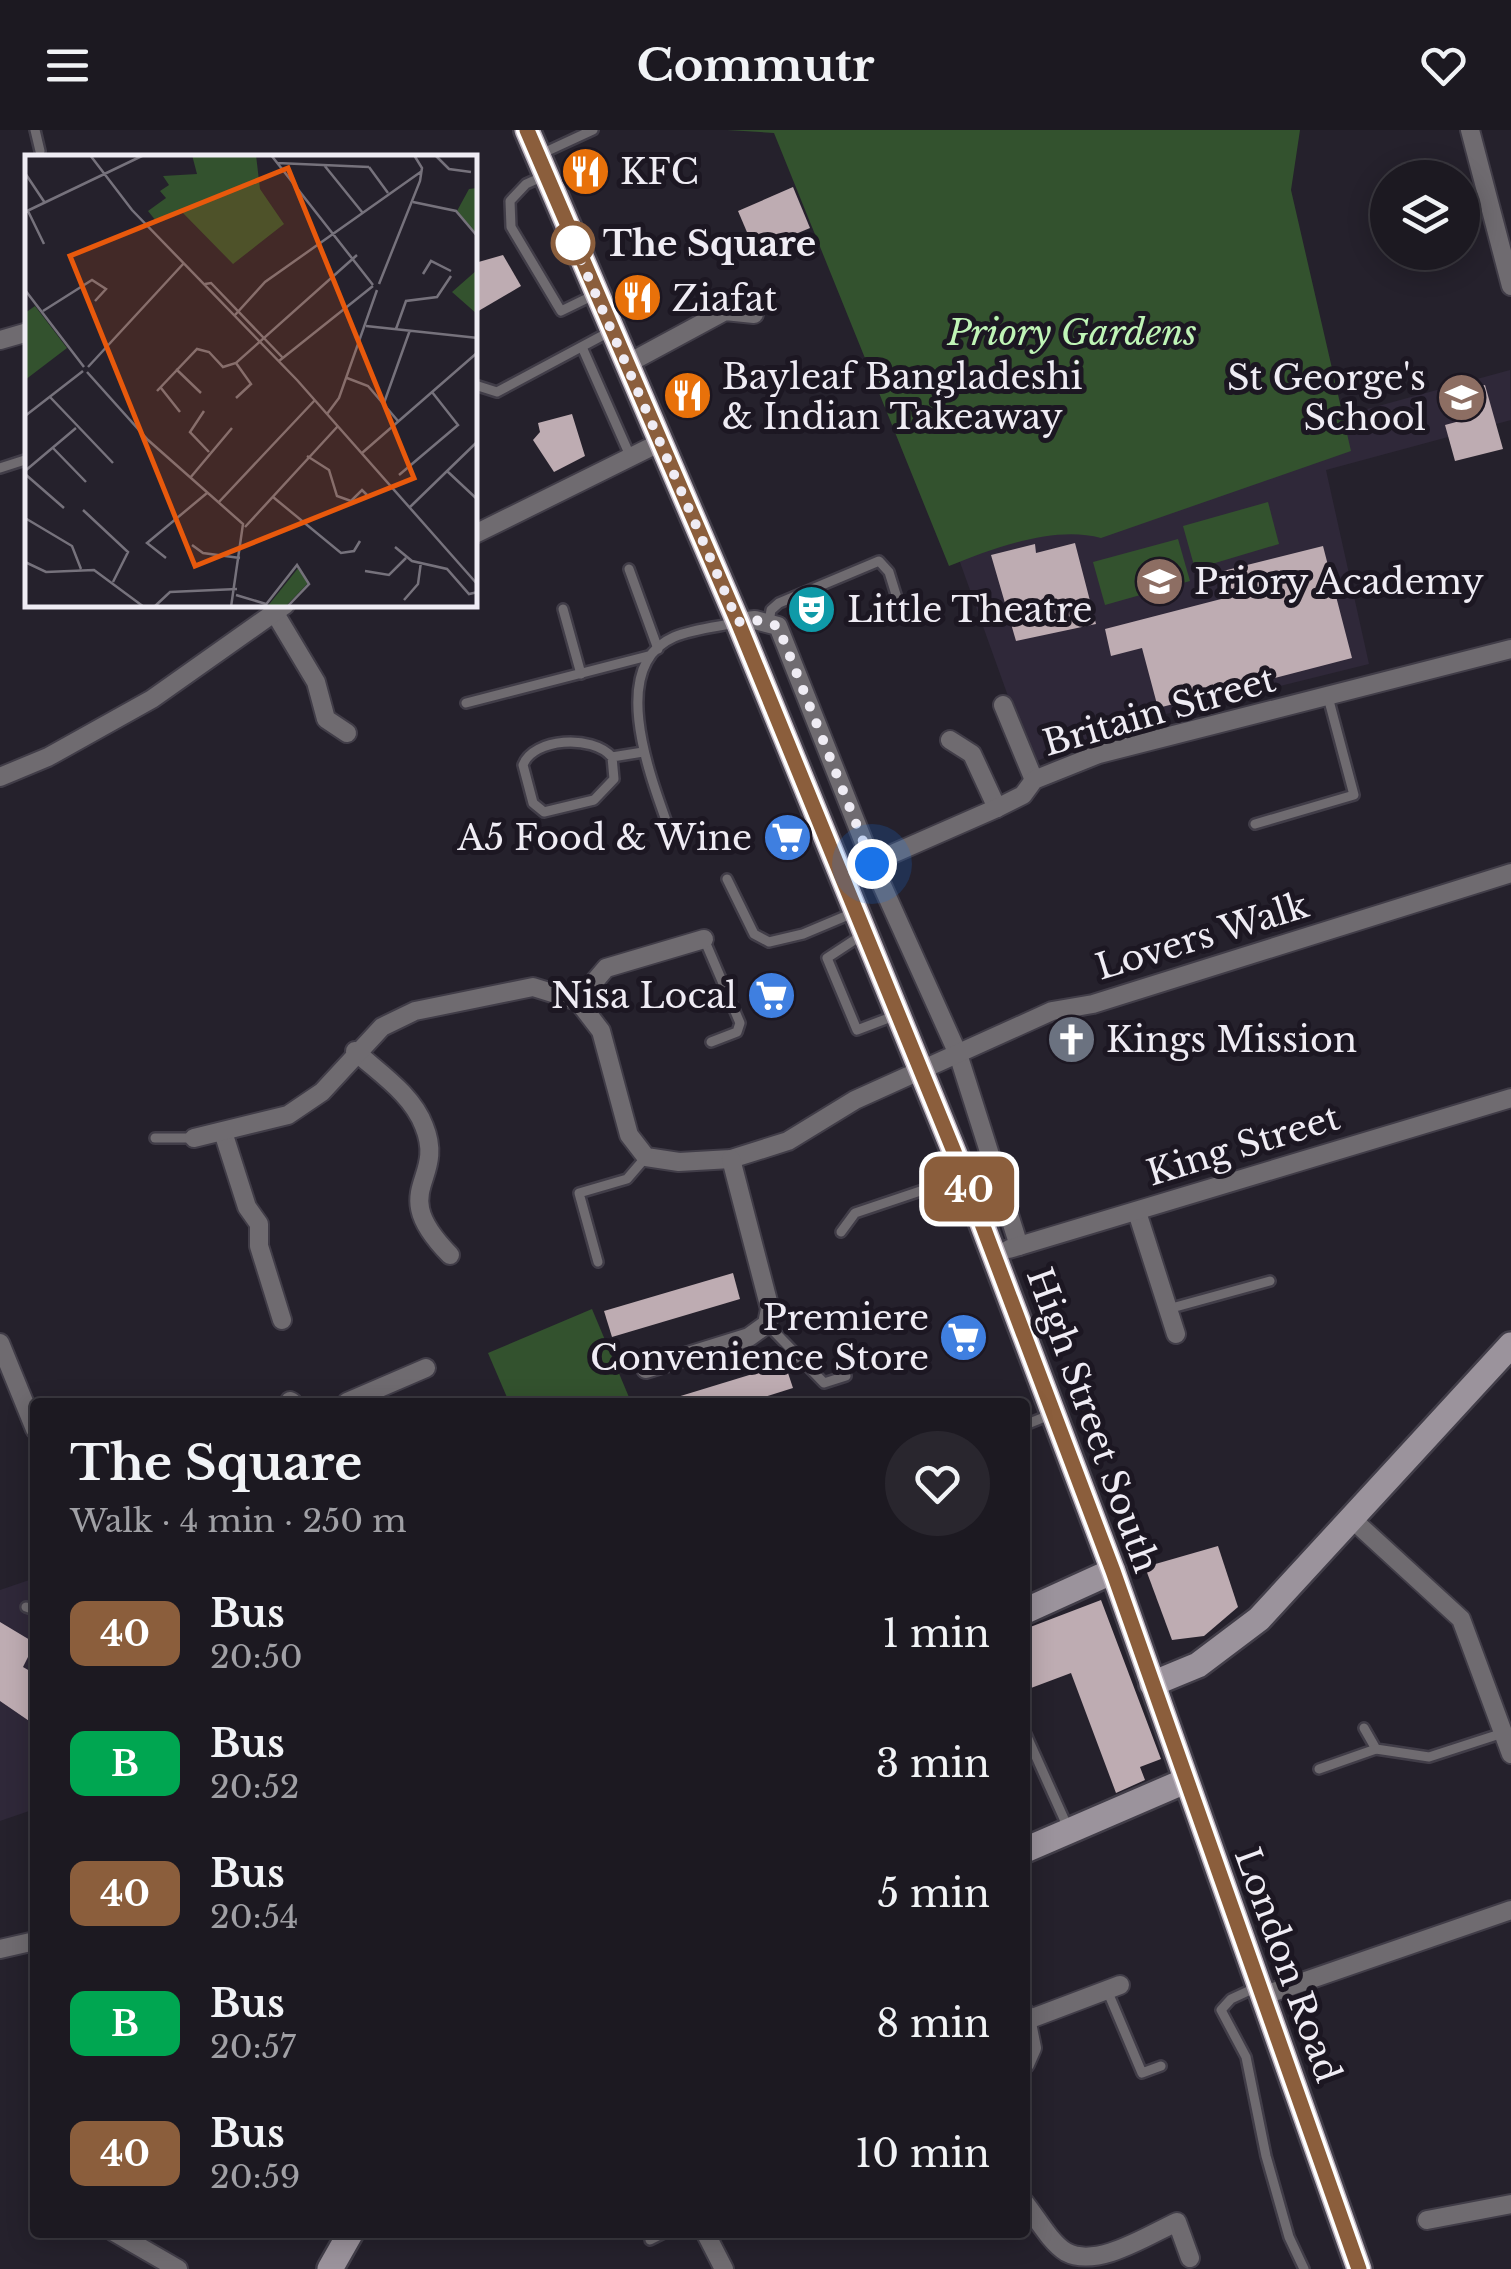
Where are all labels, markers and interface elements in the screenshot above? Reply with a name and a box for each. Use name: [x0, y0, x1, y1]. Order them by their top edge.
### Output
text: Commutr: [637, 37, 874, 93]
icon: menu: [40, 38, 95, 93]
icon: heart: [1416, 38, 1471, 93]
restaurant icon: KFC: [559, 145, 611, 197]
place label: KFC: [620, 150, 699, 193]
inset map: [25, 155, 478, 608]
map controls: [1370, 160, 1480, 270]
button: layers: [1370, 160, 1480, 270]
marker: The Square: [552, 222, 594, 264]
place label: The Square: [603, 222, 816, 265]
restaurant icon: Ziafat: [611, 272, 663, 324]
place label: Ziafat: [672, 277, 777, 320]
park label: Priory Gardens: [946, 311, 1197, 354]
place label: Bayleaf Bangladeshi & Indian Takeaway: [722, 355, 1083, 438]
place label: St George's School: [1227, 356, 1426, 439]
restaurant icon: Bayleaf Bangladeshi & Indian Takeaway: [661, 370, 713, 422]
school or university icon: St George's School: [1435, 371, 1487, 423]
school or university icon: Priory Academy: [1133, 555, 1185, 607]
place label: Priory Academy: [1194, 560, 1484, 603]
theatre icon: Little Theatre: [786, 583, 838, 635]
place label: Little Theatre: [847, 588, 1092, 631]
street label: Britain Street: [1038, 657, 1280, 765]
supermarket icon: A5 Food & Wine: [761, 811, 813, 863]
place label: A5 Food & Wine: [456, 816, 752, 859]
your location: [847, 839, 897, 889]
street label: Lovers Walk: [1091, 883, 1314, 989]
supermarket icon: Nisa Local: [746, 969, 798, 1021]
place label: Nisa Local: [551, 974, 737, 1017]
church icon: Kings Mission: [1045, 1013, 1097, 1065]
place label: Kings Mission: [1106, 1018, 1357, 1061]
street label: King Street: [1141, 1095, 1345, 1195]
line badge: 40: [924, 1156, 1014, 1222]
text: 40: [944, 1168, 994, 1211]
street label: High Street South: [1018, 1262, 1168, 1578]
place label: Premiere Convenience Store: [590, 1296, 929, 1379]
supermarket icon: Premiere Convenience Store: [938, 1311, 990, 1363]
button: heart: [885, 1431, 990, 1536]
text: The Square: [70, 1433, 362, 1493]
text: Walk · 4 min · 250 m: [70, 1501, 407, 1541]
text: Bus: [210, 1590, 285, 1637]
text: 1 min: [882, 1610, 990, 1657]
text: 40: [100, 1612, 150, 1655]
text: 20:50: [210, 1637, 303, 1677]
text: Bus: [210, 1720, 285, 1767]
text: 3 min: [876, 1740, 990, 1787]
text: B: [111, 1742, 139, 1785]
text: 20:52: [210, 1767, 300, 1807]
street label: London Road: [1226, 1842, 1350, 2088]
text: Bus: [210, 1850, 285, 1897]
text: 5 min: [878, 1870, 990, 1917]
text: 40: [100, 1872, 150, 1915]
text: 20:54: [210, 1897, 299, 1937]
text: Bus: [210, 1980, 285, 2027]
text: 8 min: [876, 2000, 990, 2047]
text: B: [111, 2002, 139, 2045]
text: 20:57: [210, 2027, 296, 2067]
text: Bus: [210, 2110, 285, 2157]
text: 10 min: [855, 2130, 990, 2177]
text: 40: [100, 2132, 150, 2175]
text: 20:59: [210, 2157, 300, 2197]

